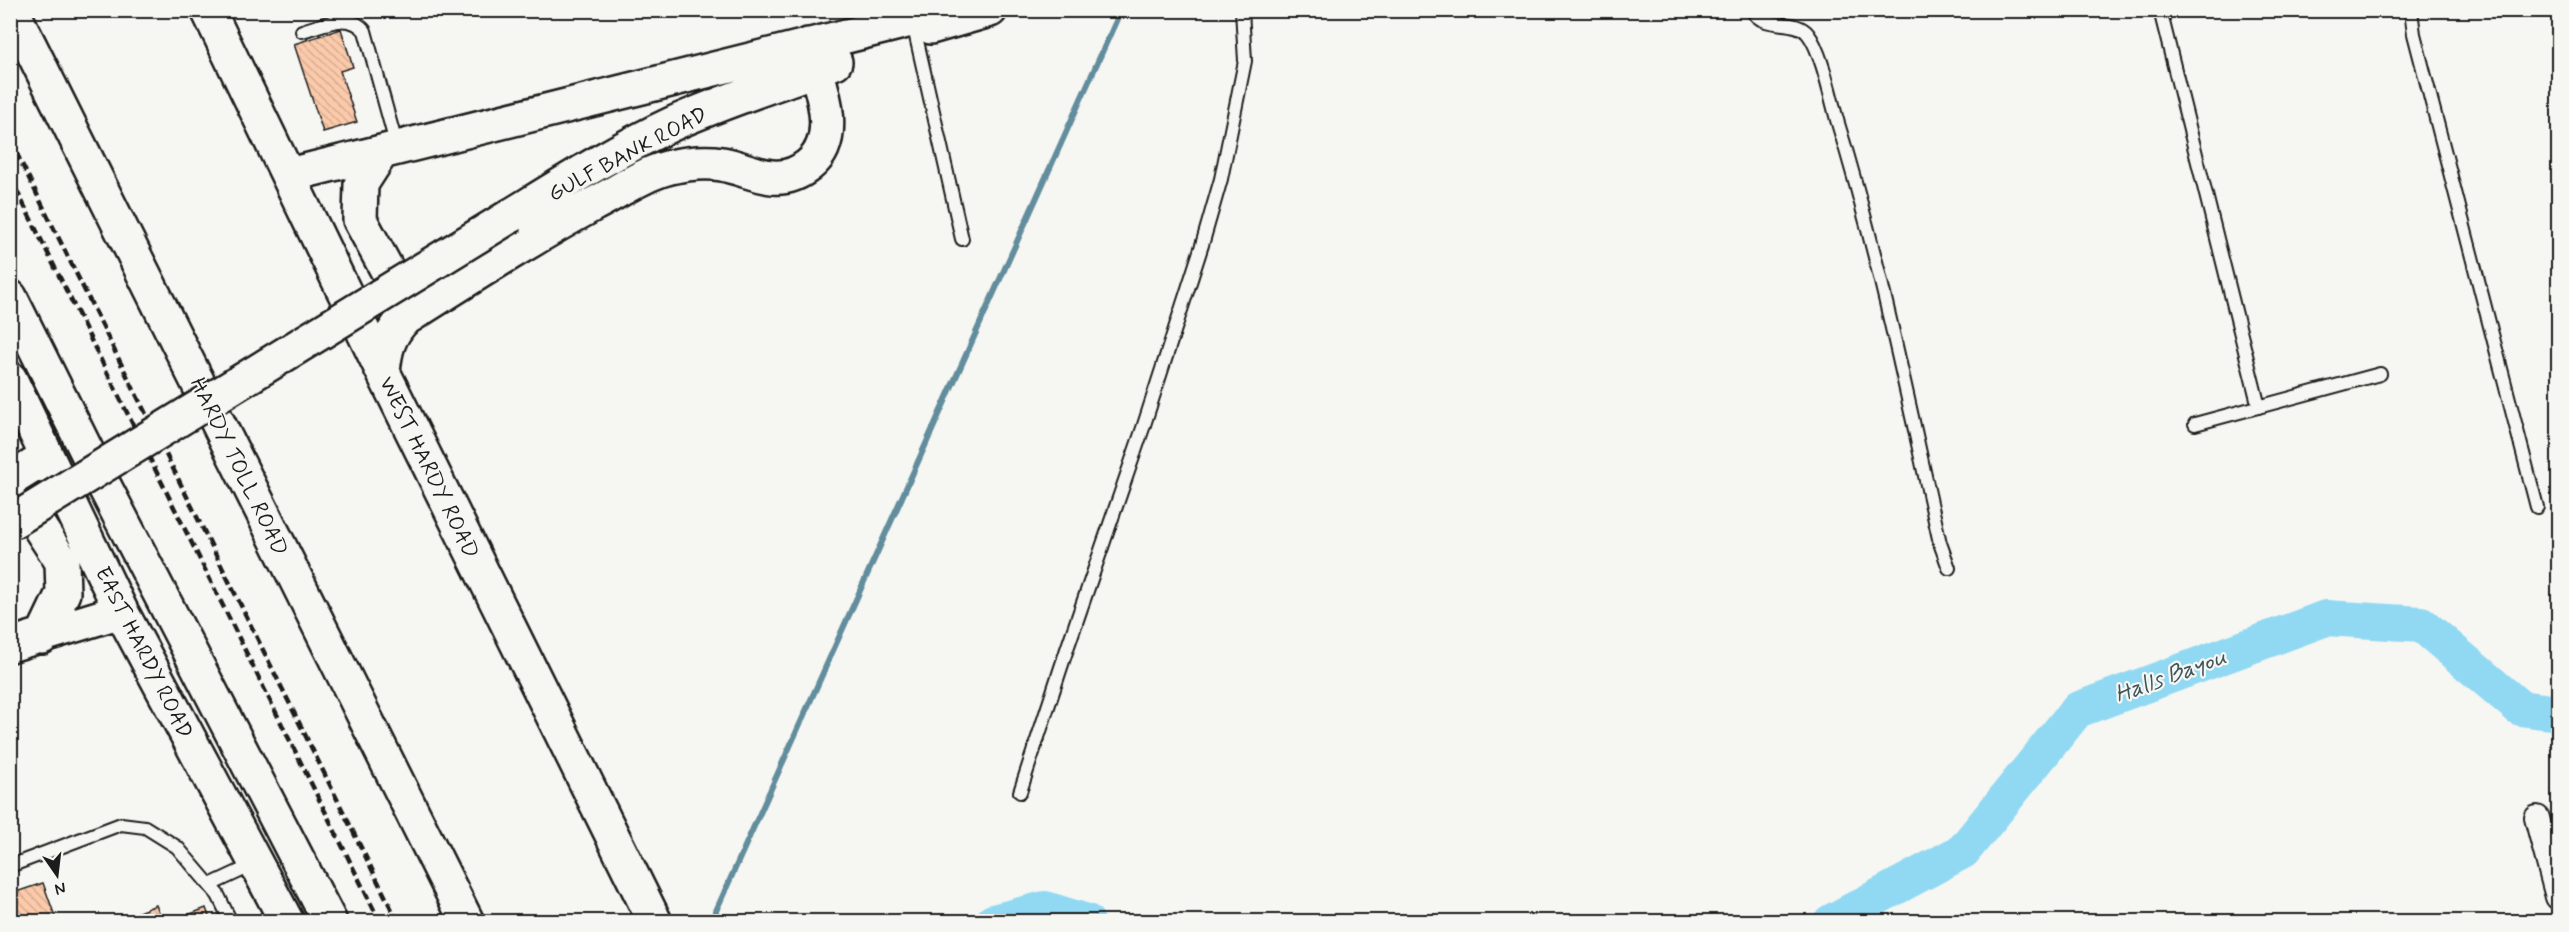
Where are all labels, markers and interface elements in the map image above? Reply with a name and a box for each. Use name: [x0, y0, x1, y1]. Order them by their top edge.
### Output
street label: GULF BANK ROAD: [543, 101, 712, 209]
street label: WEST HARDY ROAD: [372, 372, 484, 564]
street label: HARDY TOLL ROAD: [183, 373, 294, 561]
street label: EAST HARDY ROAD: [88, 562, 199, 744]
water label: Halls Bayou: [2110, 642, 2231, 711]
north arrow: [27, 845, 87, 905]
text: N: [53, 877, 68, 900]

